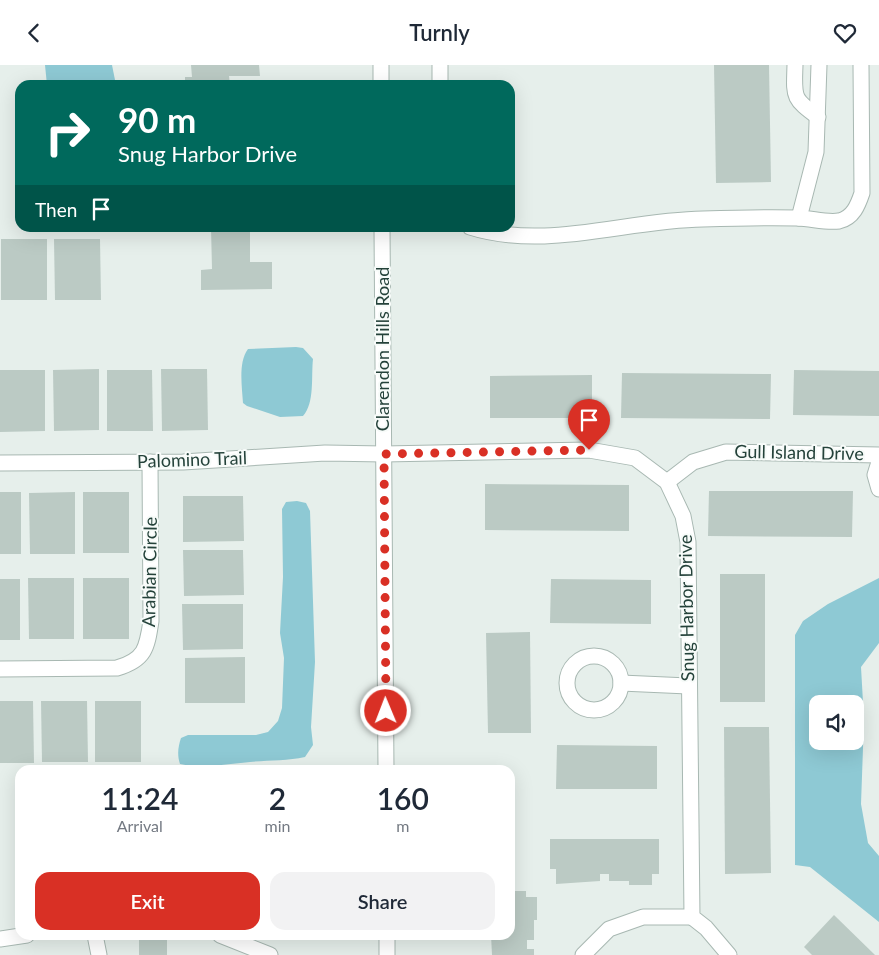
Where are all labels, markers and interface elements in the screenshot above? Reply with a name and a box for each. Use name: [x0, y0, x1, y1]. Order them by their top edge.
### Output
icon: back: [20, 19, 48, 47]
text: Turnly: [409, 19, 470, 46]
icon: heart: [831, 19, 859, 47]
text: 90 m: [118, 98, 196, 140]
icon: right: [35, 100, 100, 165]
text: Snug Harbor Drive: [118, 140, 297, 167]
icon: arrive: [87, 195, 115, 223]
text: Then: [35, 198, 77, 221]
street label: Clarendon Hills Road: [371, 267, 393, 431]
pin: [568, 399, 610, 450]
icon: arrive: [575, 406, 603, 434]
street label: Gull Island Drive: [734, 440, 864, 464]
street label: Palomino Trail: [137, 446, 247, 472]
street label: Arabian Circle: [137, 517, 161, 627]
street label: Snug Harbor Drive: [674, 535, 698, 681]
position arrow: [359, 684, 411, 736]
map controls: [809, 695, 864, 750]
button: sound: [809, 695, 864, 750]
text: 11:24: [101, 780, 178, 816]
text: 2: [269, 780, 286, 816]
text: 160: [377, 780, 429, 816]
text: Arrival: [117, 816, 163, 835]
text: min: [265, 816, 290, 835]
text: m: [396, 816, 409, 835]
button: Exit: [35, 872, 260, 930]
button: Share: [270, 872, 495, 930]

